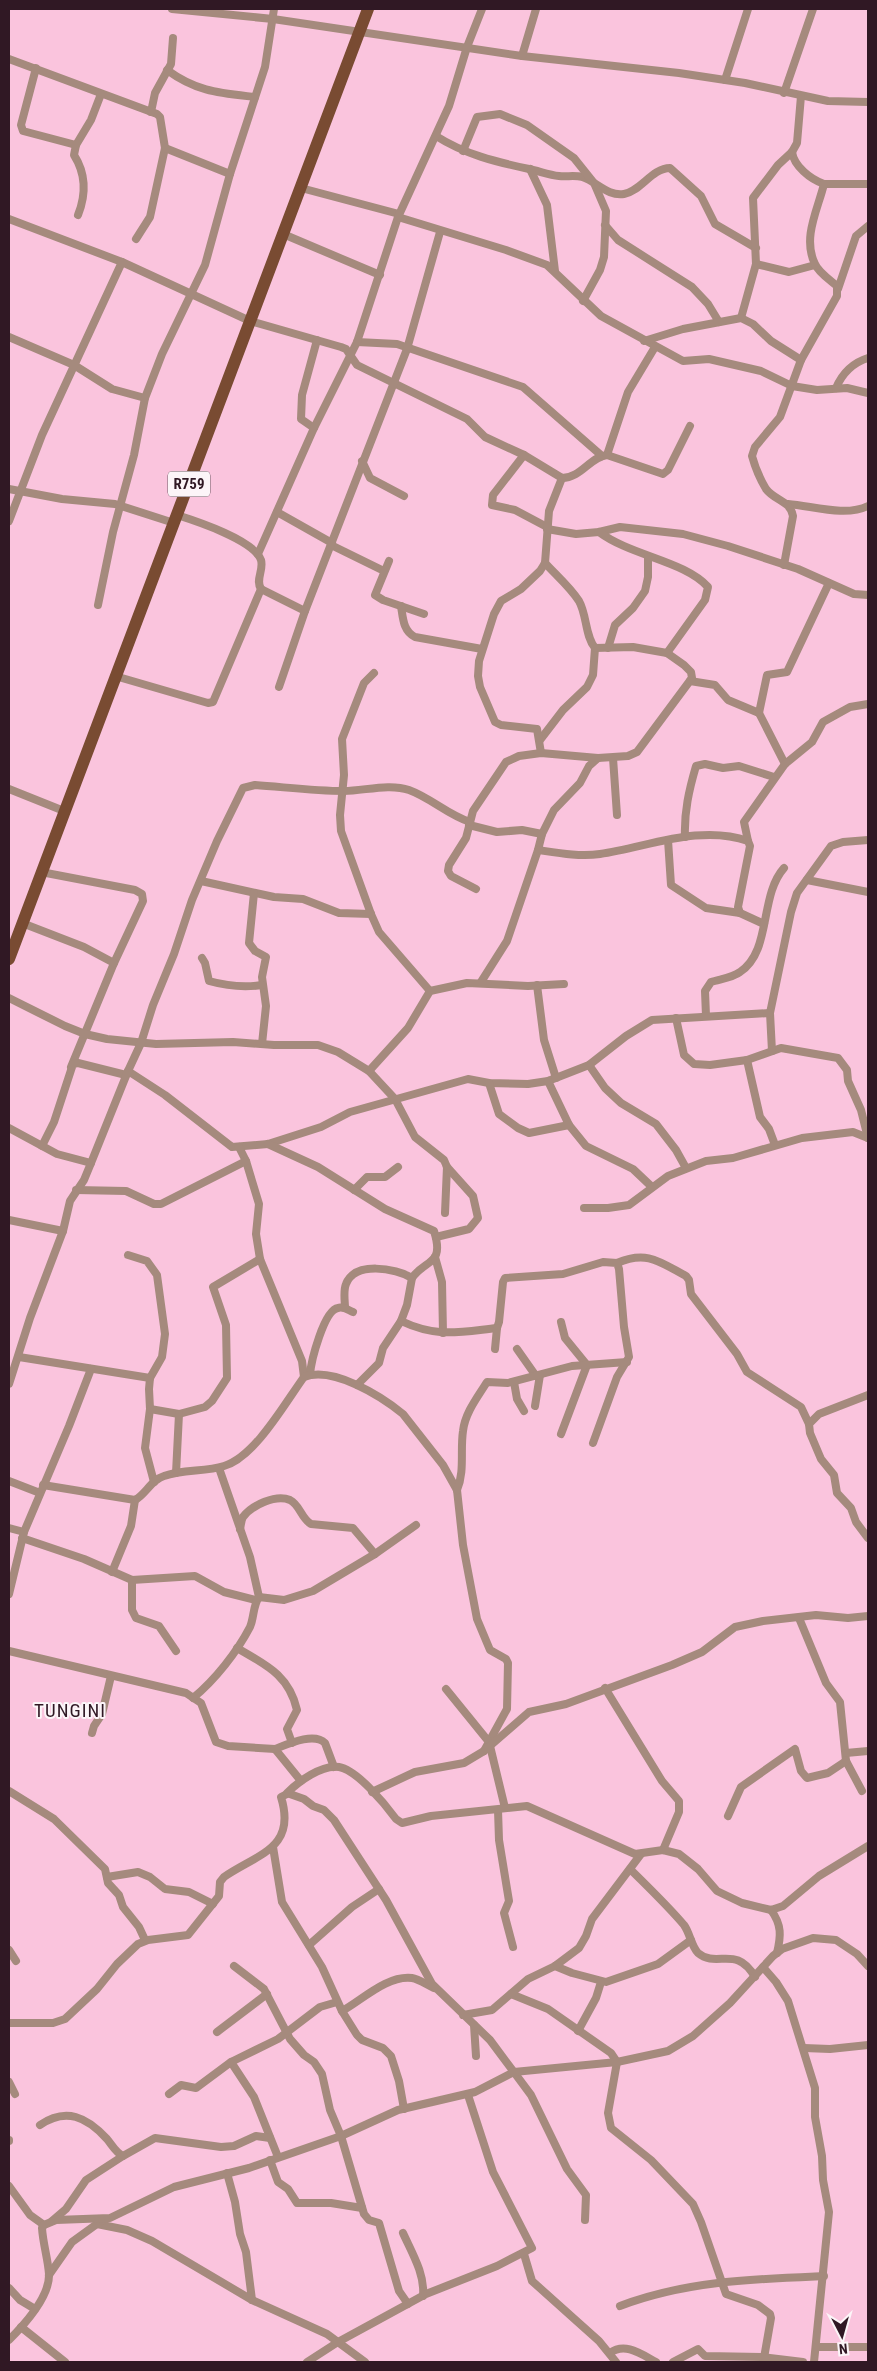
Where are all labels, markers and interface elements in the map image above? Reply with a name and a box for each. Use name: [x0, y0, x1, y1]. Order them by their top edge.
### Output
road number: R759: [168, 472, 210, 496]
district label: TUNGINI: [34, 1699, 106, 1722]
north arrow: [817, 2311, 867, 2361]
text: N: [838, 2341, 848, 2357]

